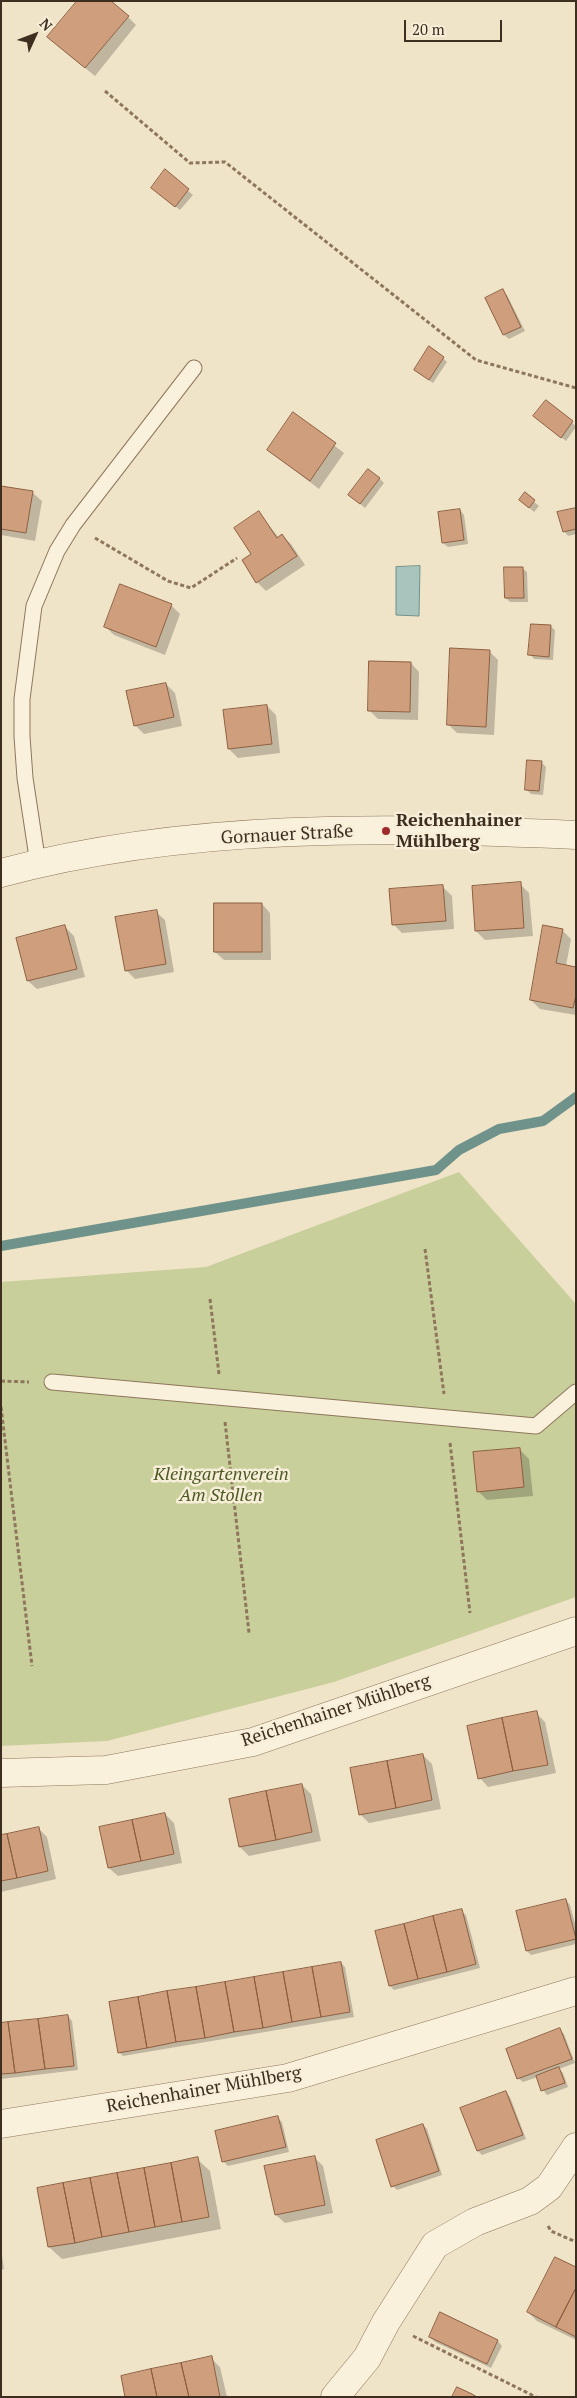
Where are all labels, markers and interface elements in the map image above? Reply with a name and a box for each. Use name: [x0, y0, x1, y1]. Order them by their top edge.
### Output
north arrow: [10, 10, 60, 60]
scale bar: [407, 10, 504, 42]
text: N: [36, 14, 57, 35]
text: 20 m: [412, 19, 445, 39]
place label: Reichenhainer Mühlberg: [396, 810, 522, 852]
street label: Gornauer Straße: [220, 821, 354, 849]
marker: Reichenhainer Mühlberg: [380, 825, 392, 837]
park label: Kleingartenverein Am Stollen: [153, 1464, 289, 1506]
street label: Reichenhainer Mühlberg: [239, 1670, 433, 1752]
street label: Reichenhainer Mühlberg: [105, 2062, 303, 2118]

